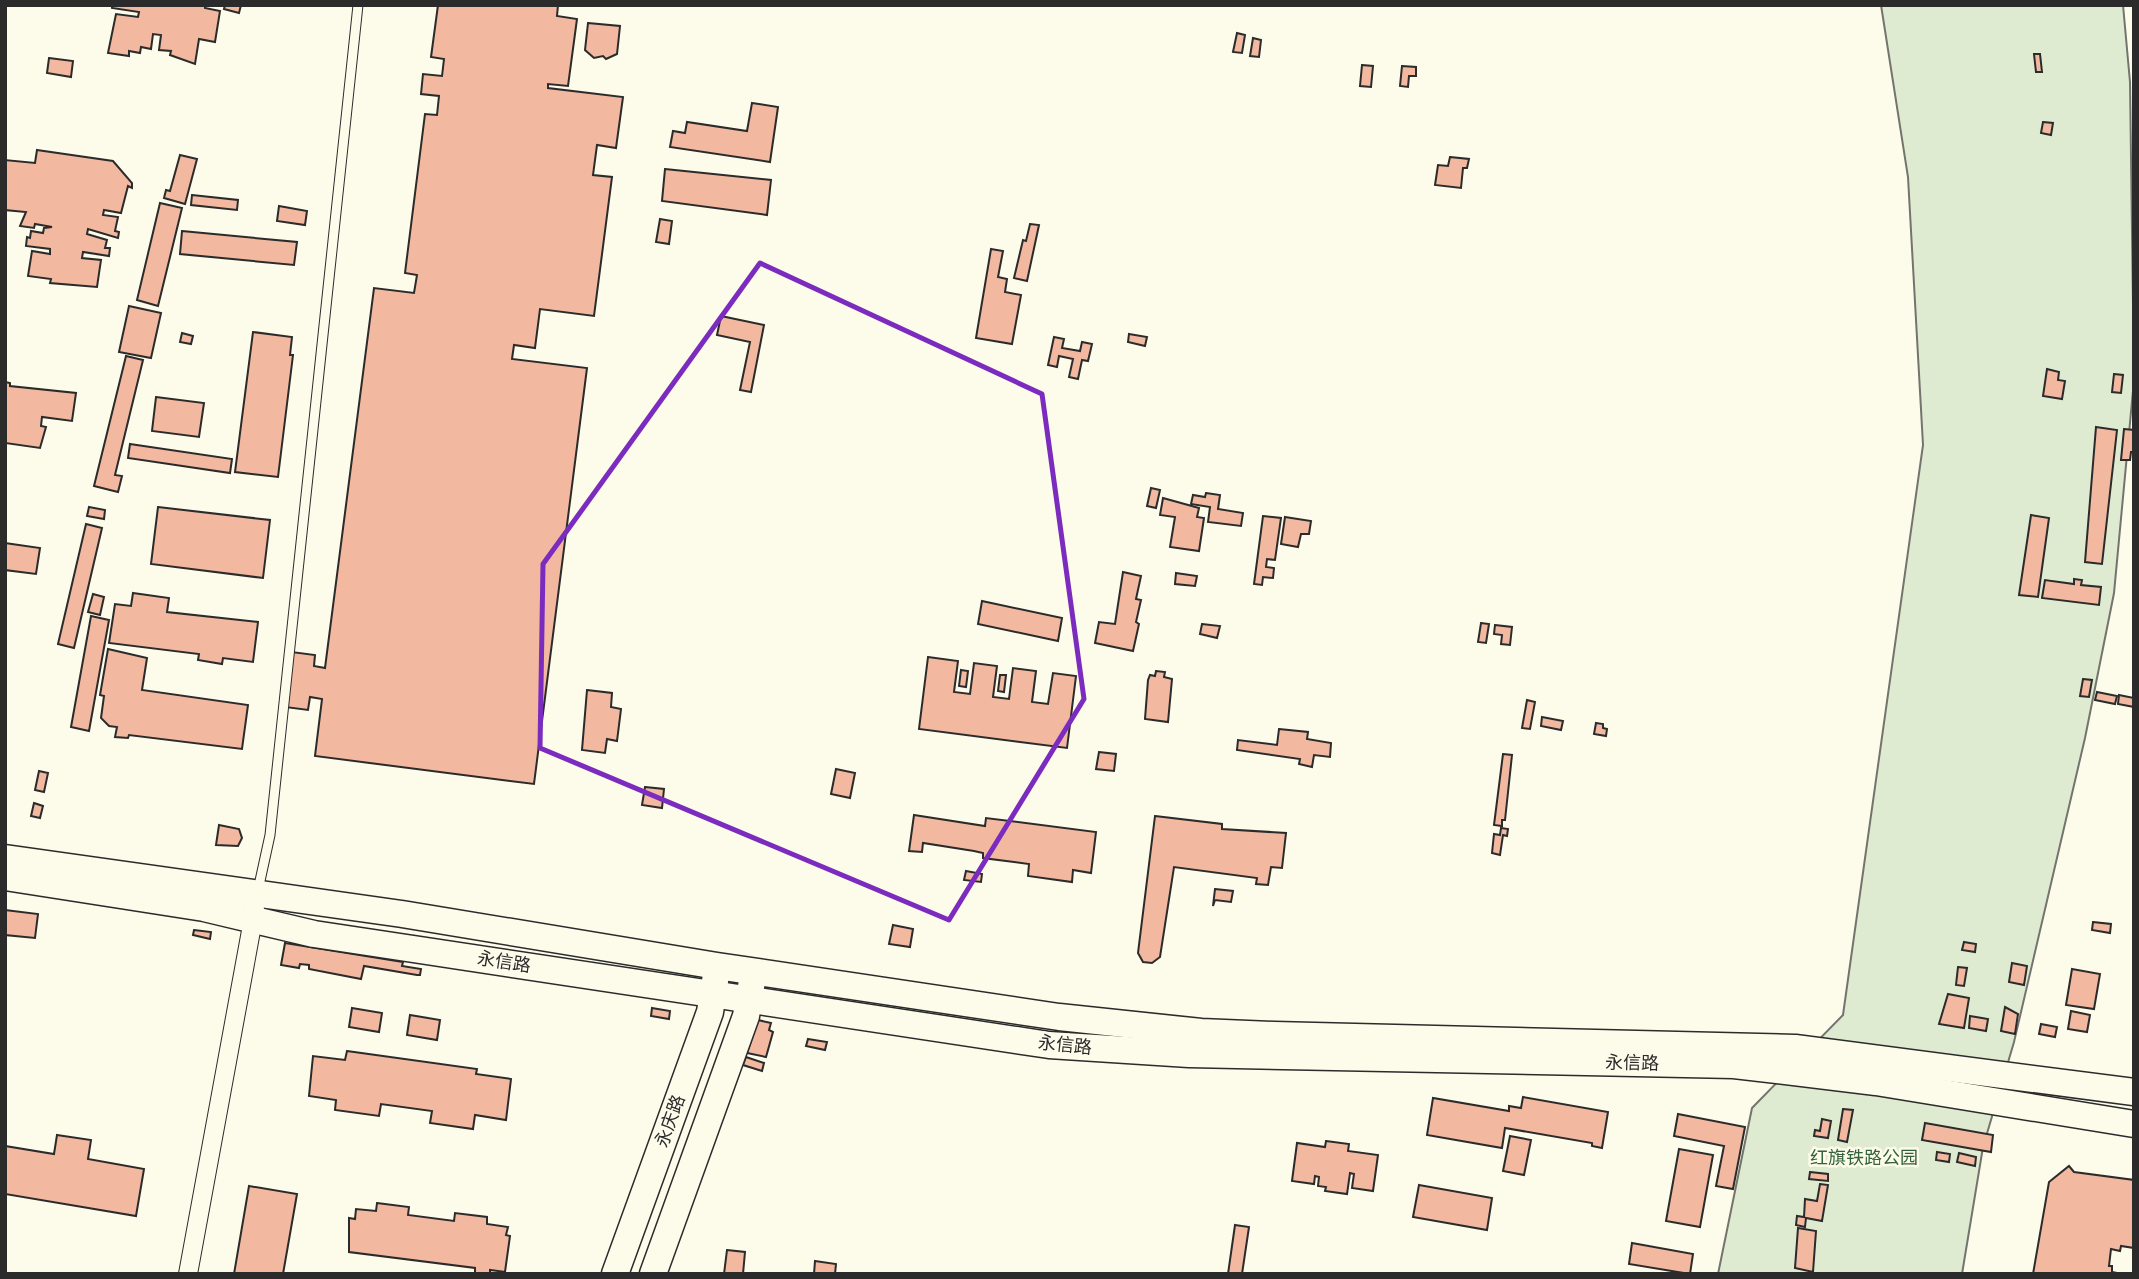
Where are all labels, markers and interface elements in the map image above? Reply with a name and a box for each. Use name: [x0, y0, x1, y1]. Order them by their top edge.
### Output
street label: 永信路: [476, 948, 532, 976]
street label: 永信路: [1037, 1032, 1093, 1058]
street label: 永信路: [1605, 1053, 1659, 1073]
street label: 永庆路: [651, 1092, 689, 1150]
park label: 红旗铁路公园: [1810, 1148, 1918, 1168]

